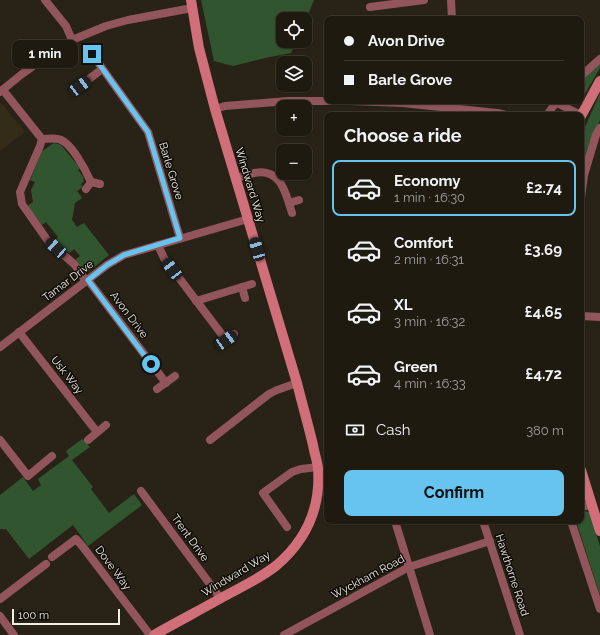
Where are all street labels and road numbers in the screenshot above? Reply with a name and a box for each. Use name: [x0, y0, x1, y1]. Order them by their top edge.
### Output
street label: Barle Grove: [156, 141, 186, 202]
street label: Windward Way: [232, 146, 268, 224]
street label: Tamar Drive: [40, 257, 96, 304]
street label: Avon Drive: [107, 289, 151, 341]
street label: Usk Way: [48, 353, 86, 397]
street label: Trent Drive: [169, 512, 212, 564]
street label: Hawthorne Road: [493, 532, 531, 618]
street label: Dove Way: [92, 544, 134, 592]
street label: Windward Way: [199, 548, 273, 600]
street label: Wyckham Road: [329, 552, 407, 602]

